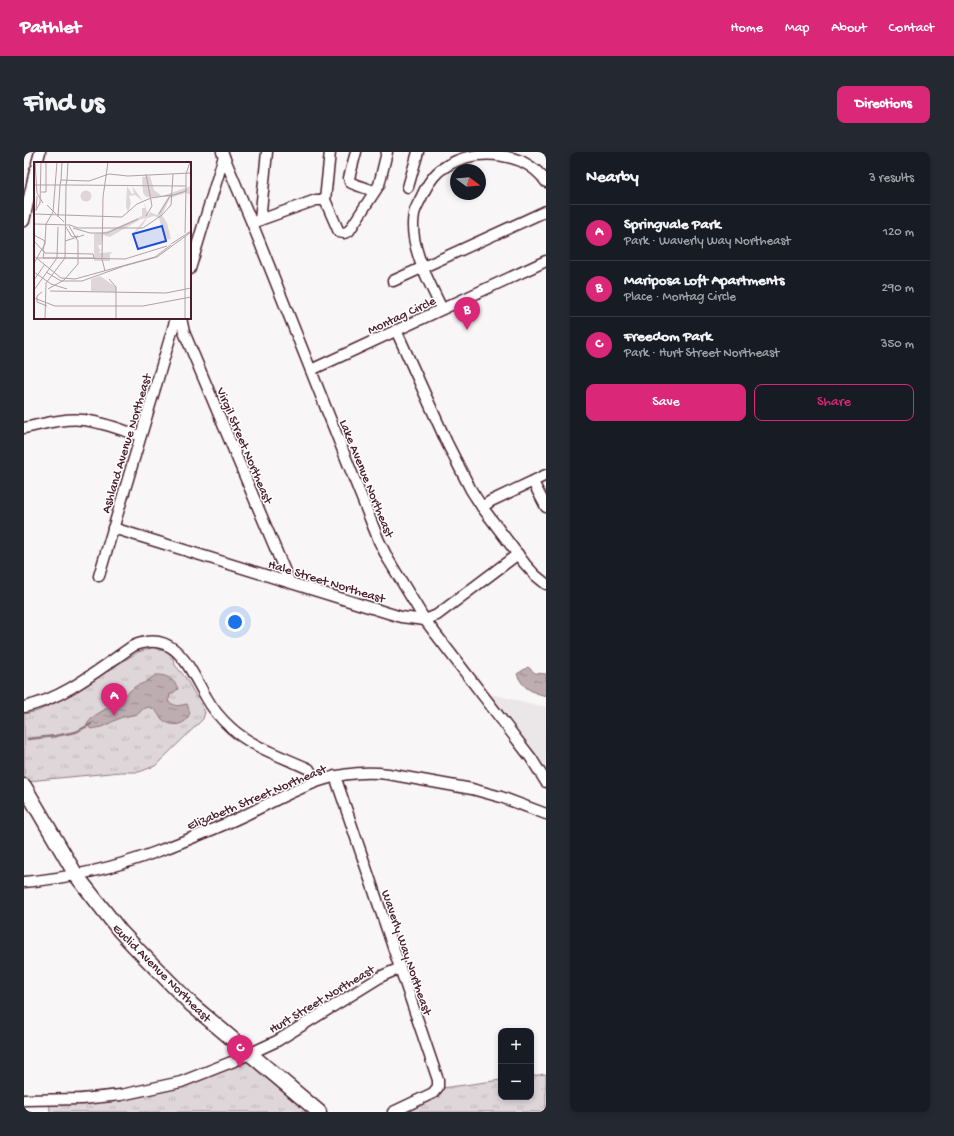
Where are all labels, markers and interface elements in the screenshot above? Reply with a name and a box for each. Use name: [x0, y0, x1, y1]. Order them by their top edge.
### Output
text: Pathlet: [20, 17, 81, 40]
text: Home: [731, 20, 763, 37]
text: Map: [785, 20, 809, 37]
text: About: [831, 20, 867, 37]
text: Contact: [889, 20, 934, 37]
button: Directions: [837, 86, 930, 123]
text: Find us: [24, 88, 104, 121]
inset map: [34, 162, 191, 319]
north arrow: [450, 164, 486, 200]
text: Nearby: [586, 168, 639, 188]
text: 3 results: [869, 171, 914, 186]
text: Springvale Park: [624, 216, 721, 234]
text: A: [595, 225, 603, 240]
text: 120 m: [883, 225, 914, 240]
text: Park · Waverly Way Northeast: [624, 234, 791, 249]
text: Mariposa Loft Apartments: [624, 272, 785, 290]
text: B: [596, 281, 602, 296]
text: 290 m: [881, 281, 914, 296]
text: Place · Montag Circle: [624, 290, 736, 305]
street label: Montag Circle: [366, 294, 439, 339]
pin: B: [454, 297, 480, 330]
text: Freedom Park: [624, 328, 712, 346]
text: C: [595, 337, 603, 352]
text: 350 m: [881, 337, 914, 352]
text: Park · Hurt Street Northeast: [624, 346, 779, 361]
street label: Ashland Avenue Northeast: [99, 371, 156, 515]
button: Save: [586, 384, 746, 421]
button: Share: [754, 384, 914, 421]
street label: Virgil Street Northeast: [212, 385, 276, 508]
street label: Lake Avenue Northeast: [335, 418, 397, 542]
street label: Hale Street Northeast: [266, 558, 388, 608]
your location: [225, 612, 245, 632]
pin: A: [101, 683, 127, 716]
street label: Elizabeth Street Northeast: [185, 762, 330, 834]
street label: Waverly Way Northeast: [377, 888, 435, 1019]
street label: Euclid Avenue Northeast: [109, 921, 215, 1027]
street label: Hurt Street Northeast: [267, 962, 379, 1038]
map controls: [498, 1028, 534, 1100]
button: +: [498, 1028, 534, 1064]
pin: C: [227, 1035, 253, 1068]
button: −: [498, 1064, 534, 1100]

